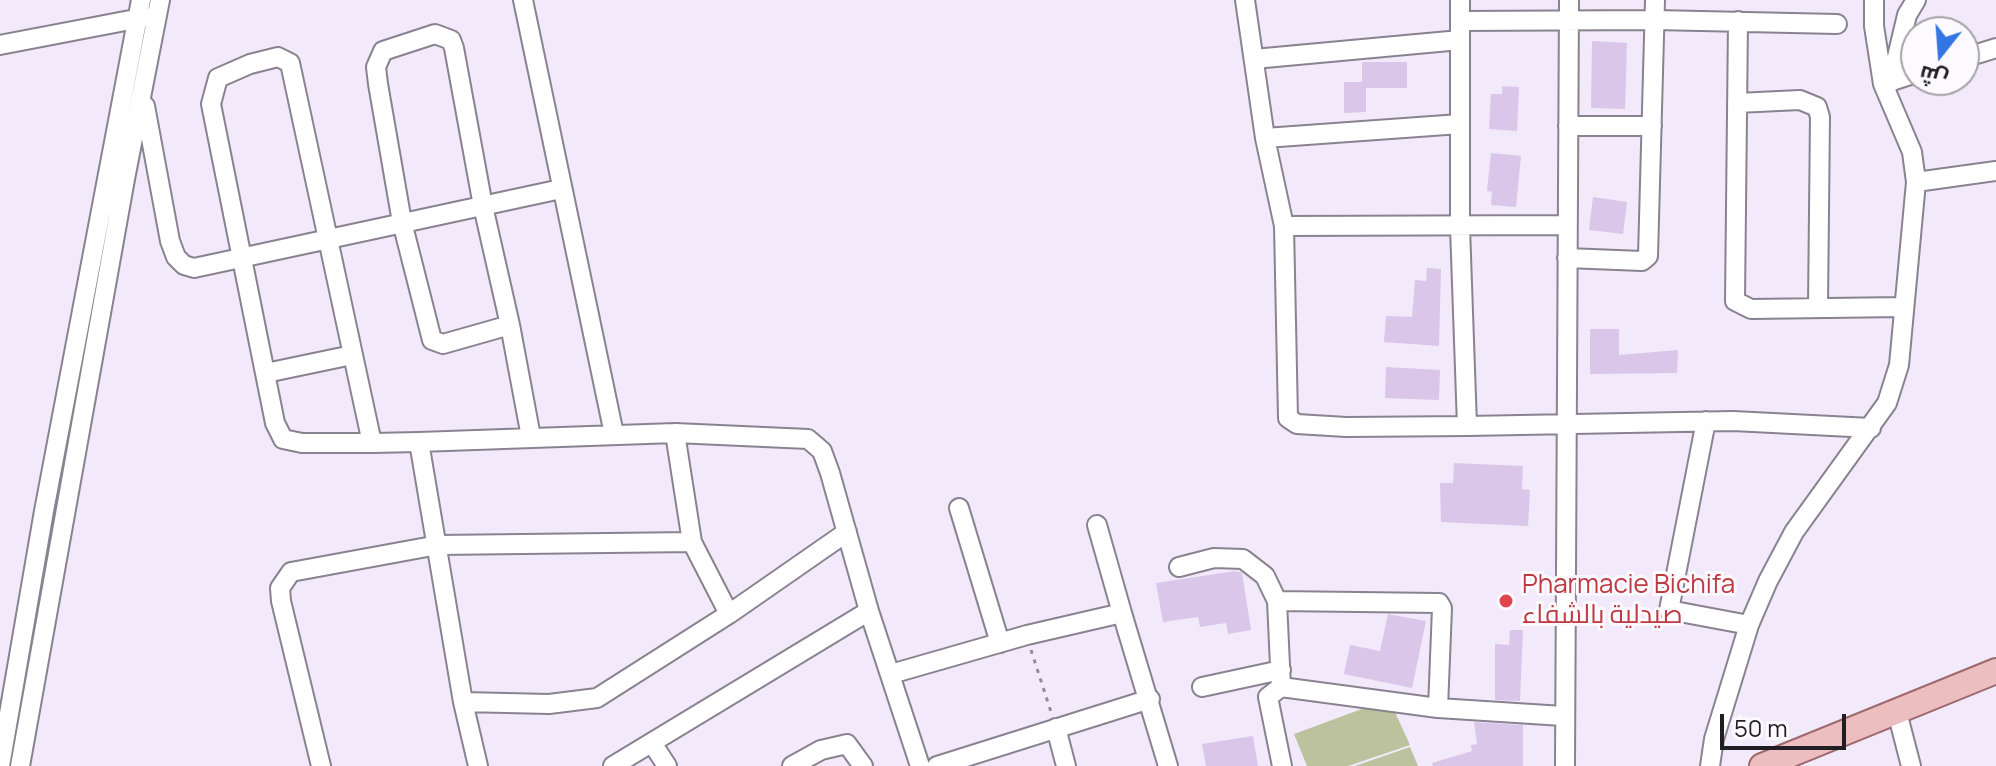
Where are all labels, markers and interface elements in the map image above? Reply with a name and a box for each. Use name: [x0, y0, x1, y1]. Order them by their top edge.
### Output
north arrow: [1900, 16, 1980, 96]
text: ش: [1916, 59, 1951, 96]
place label: Pharmacie Bichifa صيدلية بالشفاء: [1522, 570, 1735, 632]
marker: Pharmacie Bichifa صيدلية بالشفاء: [1497, 592, 1515, 610]
scale bar: [1724, 698, 1850, 748]
text: 50 m: [1734, 711, 1788, 744]

